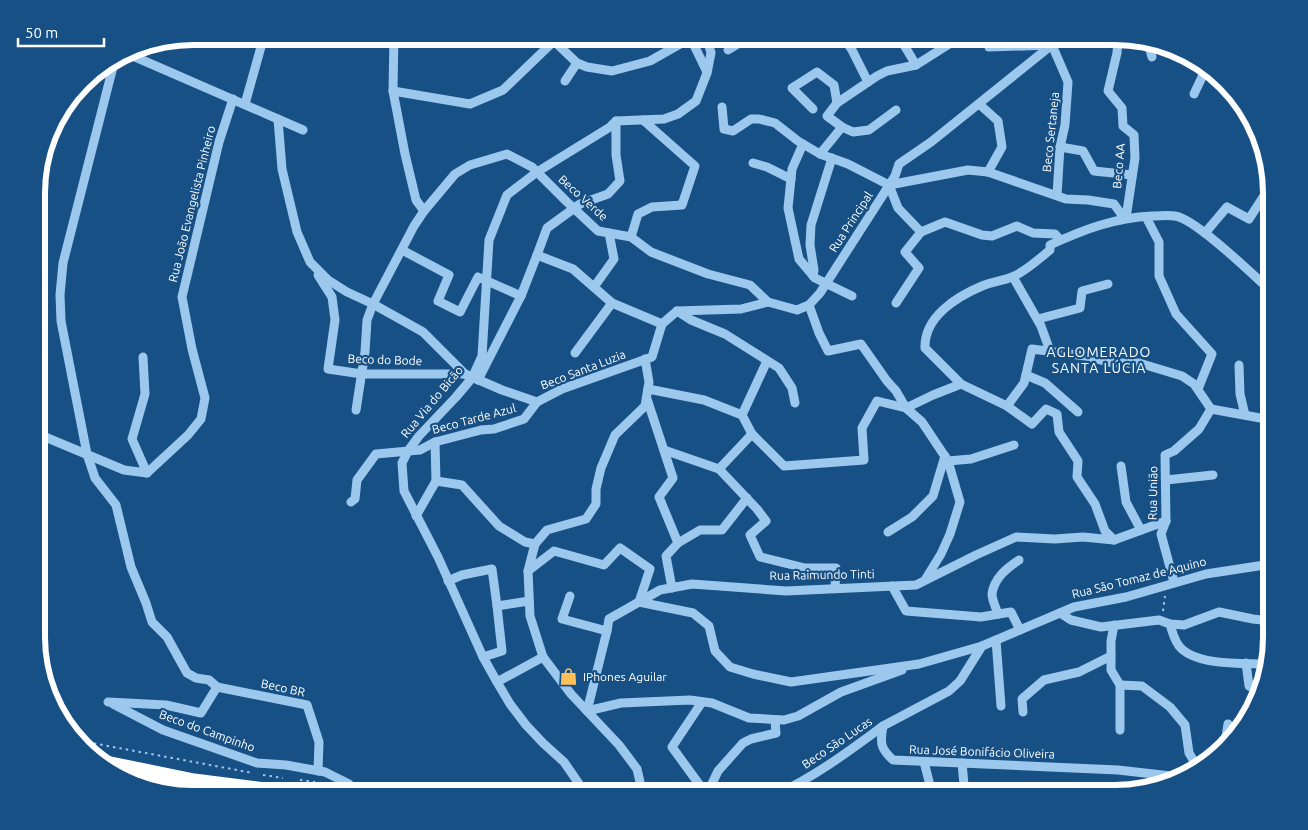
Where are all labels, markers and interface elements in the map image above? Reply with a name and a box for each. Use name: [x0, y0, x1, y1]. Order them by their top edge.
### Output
scale bar: [18, 15, 104, 47]
text: 50 m: [25, 24, 58, 41]
street label: Beco Sertaneja: [1040, 91, 1061, 173]
street label: Rua João Evangelista Pinheiro: [166, 124, 217, 283]
street label: Beco AA: [1110, 143, 1127, 189]
street label: Beco Verde: [556, 172, 611, 223]
street label: Rua Principal: [826, 189, 875, 254]
district label: AGLOMERADO SANTA LÚCIA: [1047, 344, 1151, 376]
street label: Beco Santa Luzia: [538, 347, 627, 392]
street label: Beco do Bode: [347, 352, 423, 367]
street label: Rua Via do Bicão: [398, 363, 465, 440]
street label: Beco Tarde Azul: [430, 401, 517, 436]
street label: Rua União: [1146, 466, 1159, 520]
street label: Rua São Tomaz de Aquino: [1070, 554, 1208, 601]
street label: Rua Raimundo Tinti: [769, 567, 875, 582]
shop icon: IPhones Aguilar: [559, 667, 579, 687]
place label: IPhones Aguilar: [583, 670, 667, 683]
street label: Beco BR: [260, 677, 307, 699]
street label: Beco do Campinho: [158, 707, 257, 754]
street label: Beco São Lucas: [799, 714, 874, 771]
street label: Rua José Bonifácio Oliveira: [909, 742, 1055, 761]

